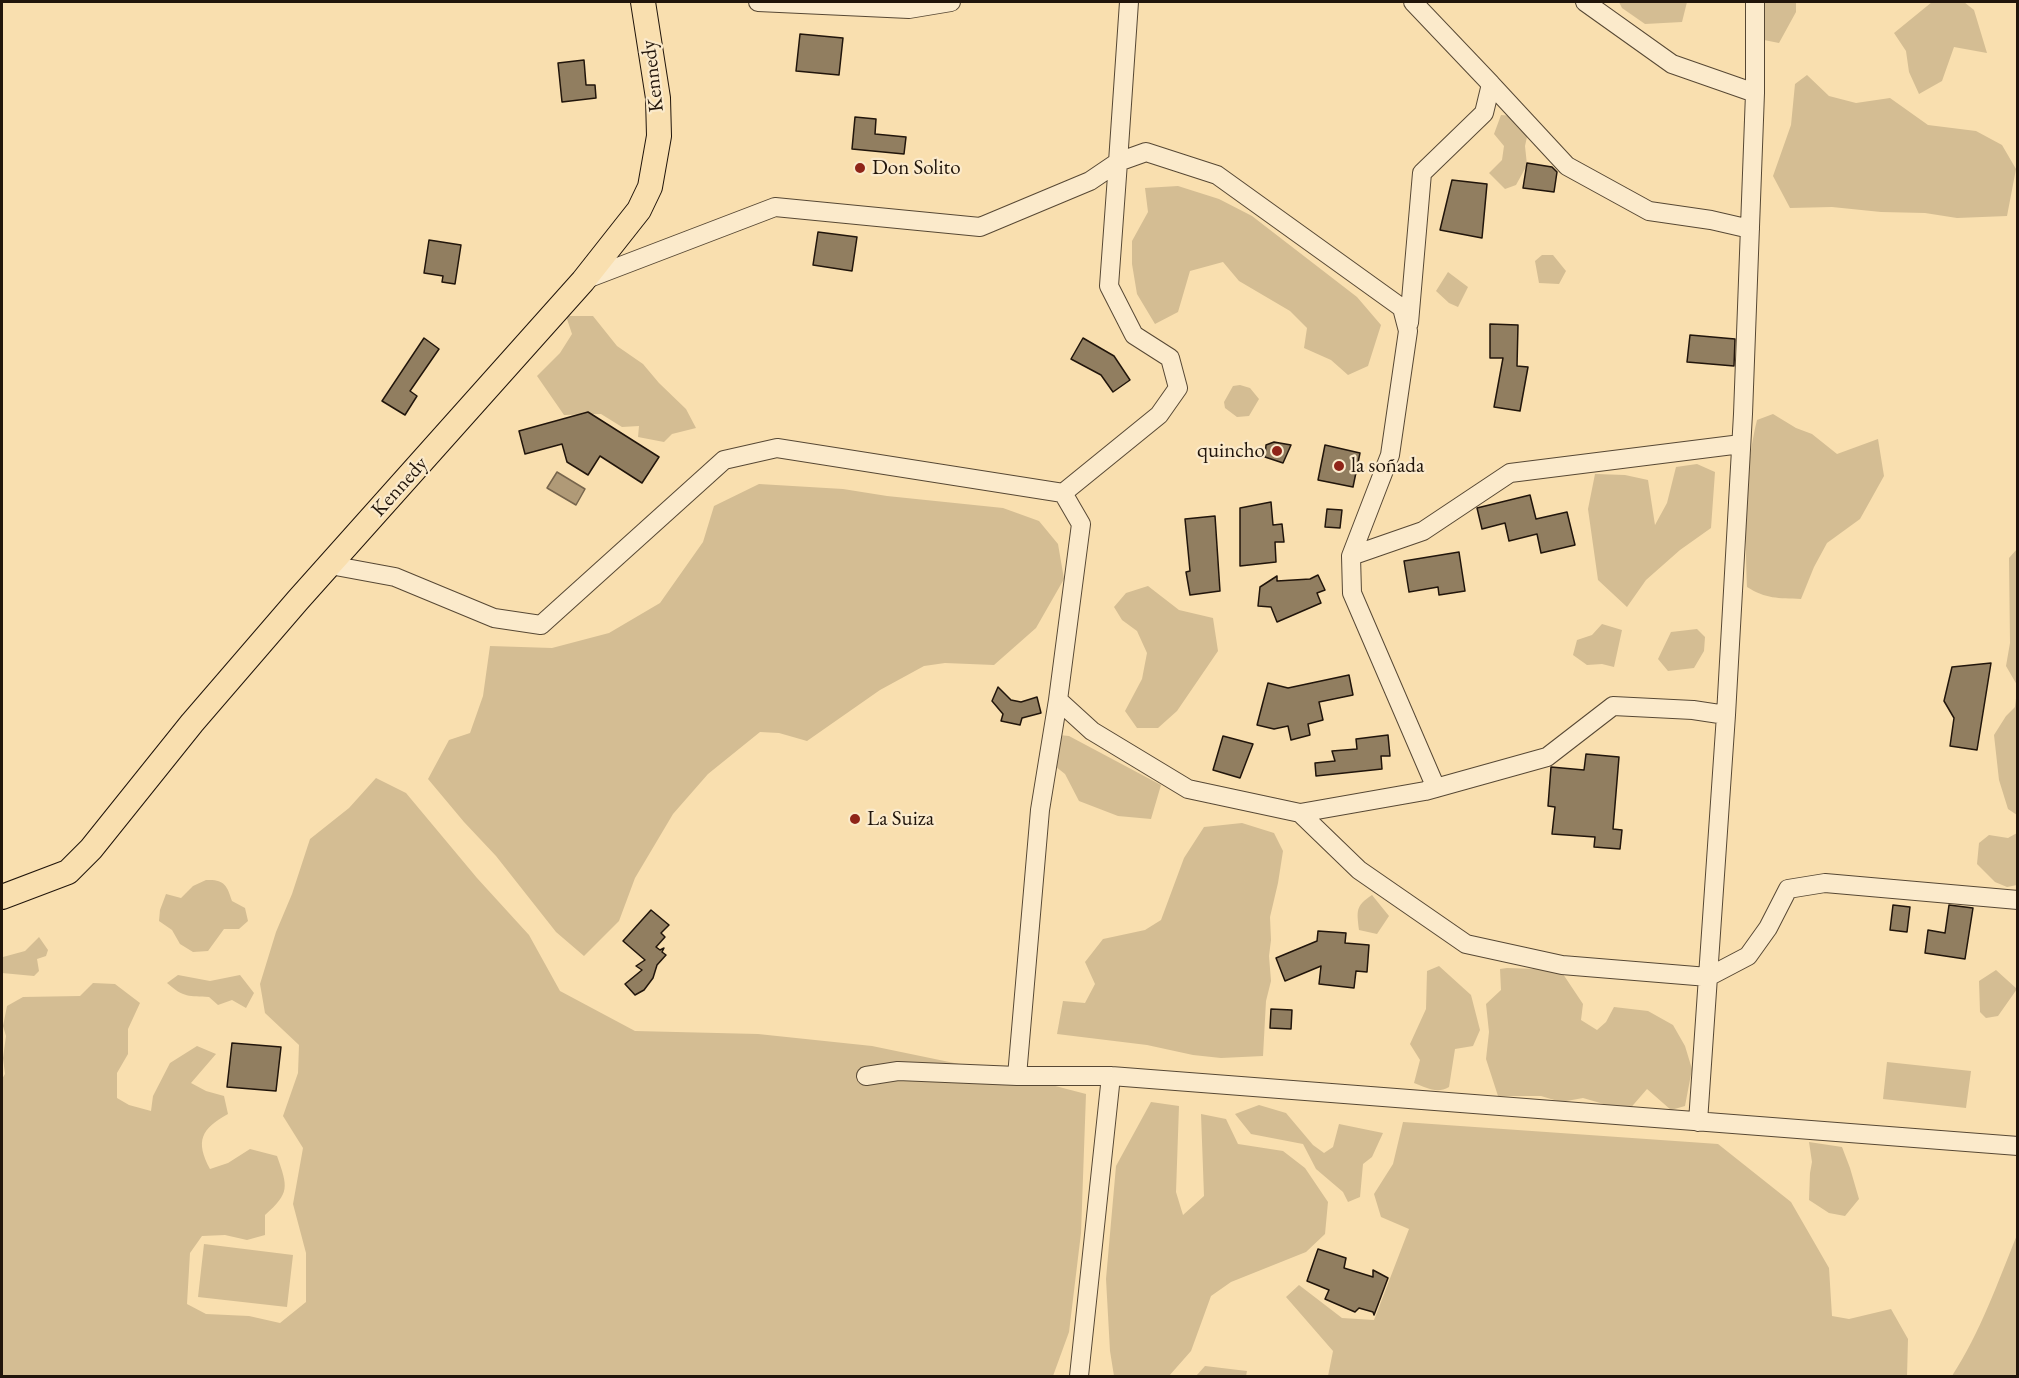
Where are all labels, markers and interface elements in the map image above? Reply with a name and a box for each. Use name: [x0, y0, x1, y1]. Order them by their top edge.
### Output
street label: Kennedy: [636, 38, 670, 114]
place label: Don Solito: [872, 155, 961, 181]
marker: Don Solito: [853, 161, 867, 175]
place label: quincho: [1197, 438, 1265, 464]
marker: quincho: [1270, 444, 1284, 458]
street label: Kennedy: [366, 452, 434, 522]
place label: la soñada: [1351, 453, 1424, 479]
marker: la soñada: [1332, 459, 1346, 473]
place label: La Suiza: [867, 806, 934, 832]
marker: La Suiza: [848, 812, 862, 826]

